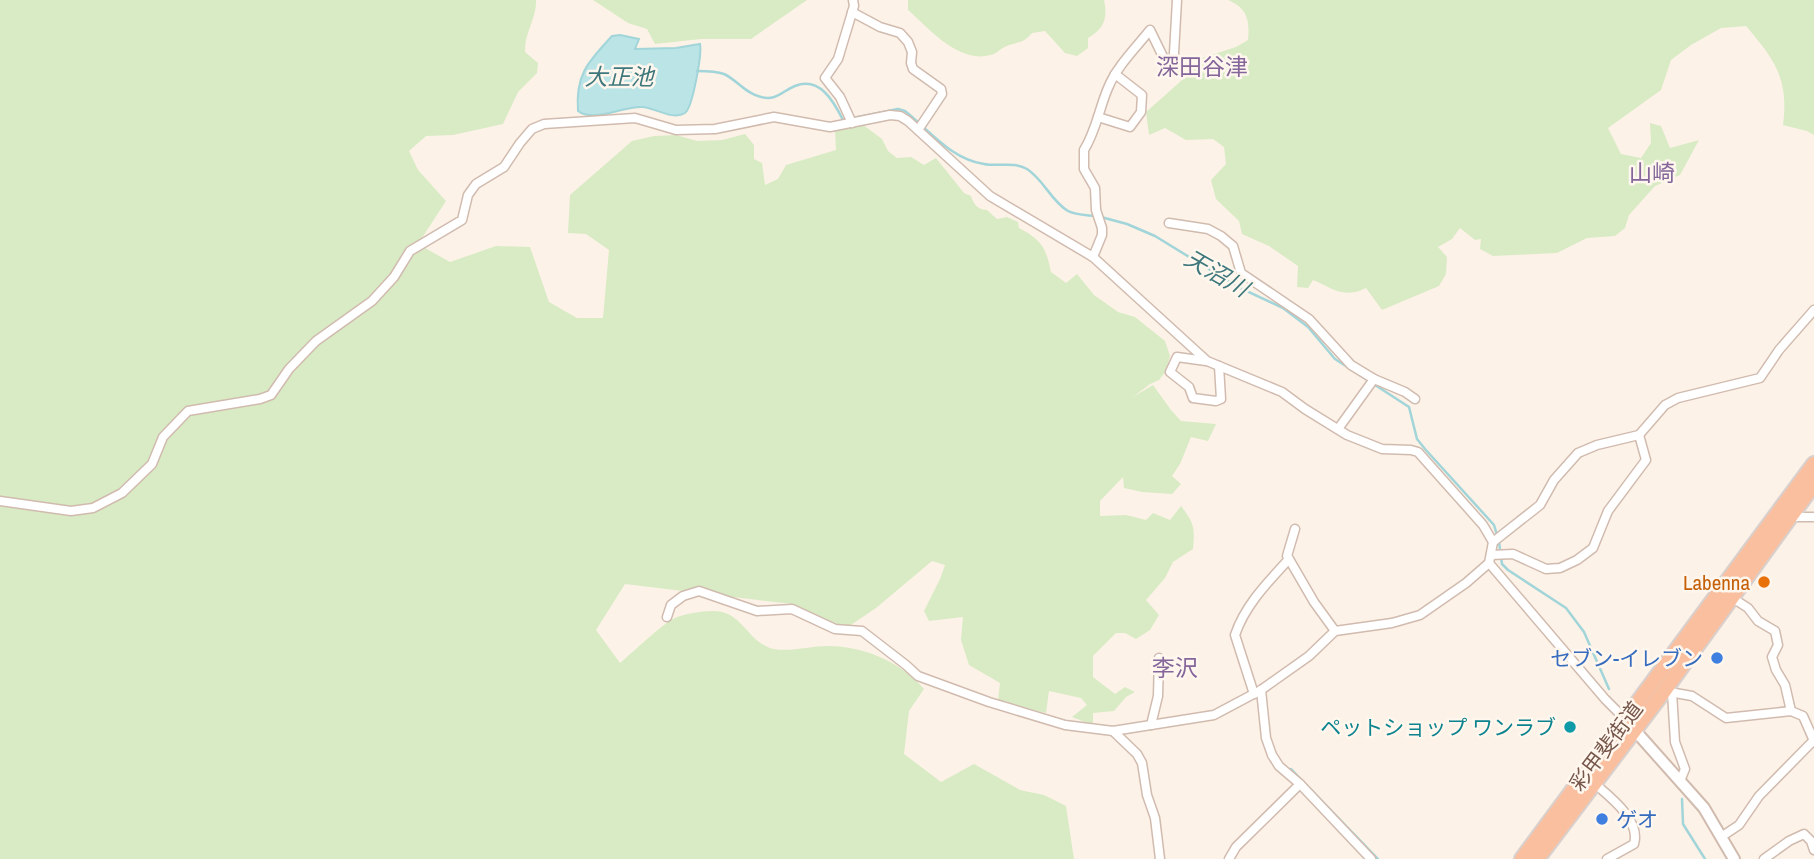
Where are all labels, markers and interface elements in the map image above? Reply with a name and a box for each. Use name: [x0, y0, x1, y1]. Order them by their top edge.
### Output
district label: 深田谷津: [1156, 51, 1248, 82]
water label: 大正池: [585, 61, 656, 92]
district label: 山崎: [1629, 157, 1675, 188]
water label: 天沼川: [1179, 242, 1257, 305]
place label: Labenna: [1683, 568, 1750, 597]
marker: Labenna: [1756, 574, 1772, 590]
place label: セブン-イレブン: [1550, 644, 1703, 673]
marker: セブン-イレブン: [1709, 650, 1725, 666]
district label: 李沢: [1152, 652, 1198, 683]
street label: 彩甲斐街道: [1563, 695, 1649, 797]
place label: ペットショップ ワンラブ: [1320, 713, 1556, 742]
marker: ペットショップ ワンラブ: [1562, 719, 1578, 735]
place label: ゲオ: [1616, 805, 1658, 834]
marker: ゲオ: [1594, 811, 1610, 827]

